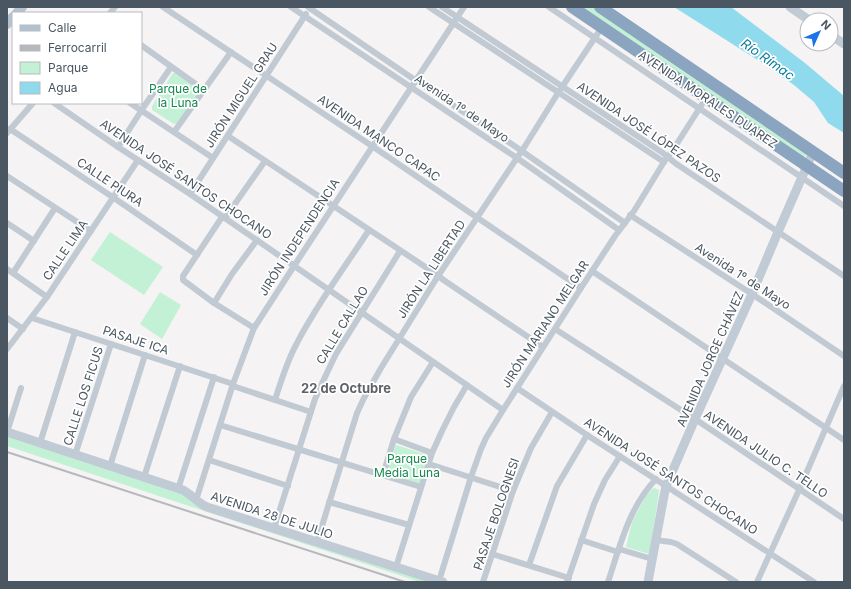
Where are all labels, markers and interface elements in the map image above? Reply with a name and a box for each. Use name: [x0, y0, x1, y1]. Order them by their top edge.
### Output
legend: [12, 12, 142, 104]
north arrow: [799, 12, 839, 52]
text: N: [818, 17, 834, 33]
text: Calle: [48, 20, 76, 35]
water label: Río Rímac: [738, 35, 798, 83]
text: Ferrocarril: [48, 40, 107, 55]
street label: JIRÓN MIGUEL GRAU: [201, 40, 281, 150]
street label: AVENIDA MORALES DUAREZ: [636, 47, 780, 151]
text: Parque: [48, 60, 88, 75]
street label: Avenida 1º de Mayo: [412, 71, 512, 145]
street label: AVENIDA JOSÉ LÓPEZ PAZOS: [574, 78, 724, 186]
text: Agua: [48, 80, 77, 95]
park label: Parque de la Luna: [149, 81, 207, 110]
street label: AVENIDA MANCO CAPAC: [315, 91, 443, 185]
street label: AVENIDA JOSÉ SANTOS CHOCANO: [97, 116, 275, 242]
street label: CALLE PIURA: [74, 154, 146, 210]
street label: JIRÓN INDEPENDENCIA: [256, 176, 342, 298]
street label: CALLE LIMA: [39, 217, 91, 283]
street label: JIRÓN LA LIBERTAD: [394, 217, 468, 321]
street label: Avenida 1º de Mayo: [692, 240, 794, 312]
street label: JIRÓN MARIANO MELGAR: [498, 257, 592, 390]
street label: CALLE CALLAO: [313, 283, 371, 367]
street label: AVENIDA JORGE CHÁVEZ: [673, 289, 747, 429]
street label: PASAJE ICA: [101, 322, 171, 358]
street label: CALLE LOS FICUS: [60, 344, 106, 447]
district label: 22 de Octubre: [301, 380, 391, 396]
street label: AVENIDA JULIO C. TELLO: [701, 407, 831, 501]
street label: AVENIDA JOSÉ SANTOS CHOCANO: [581, 414, 761, 538]
park label: Parque Media Luna: [374, 451, 440, 480]
street label: PASAJE BOLOGNESI: [470, 456, 522, 572]
street label: AVENIDA 28 DE JULIO: [209, 488, 335, 542]

